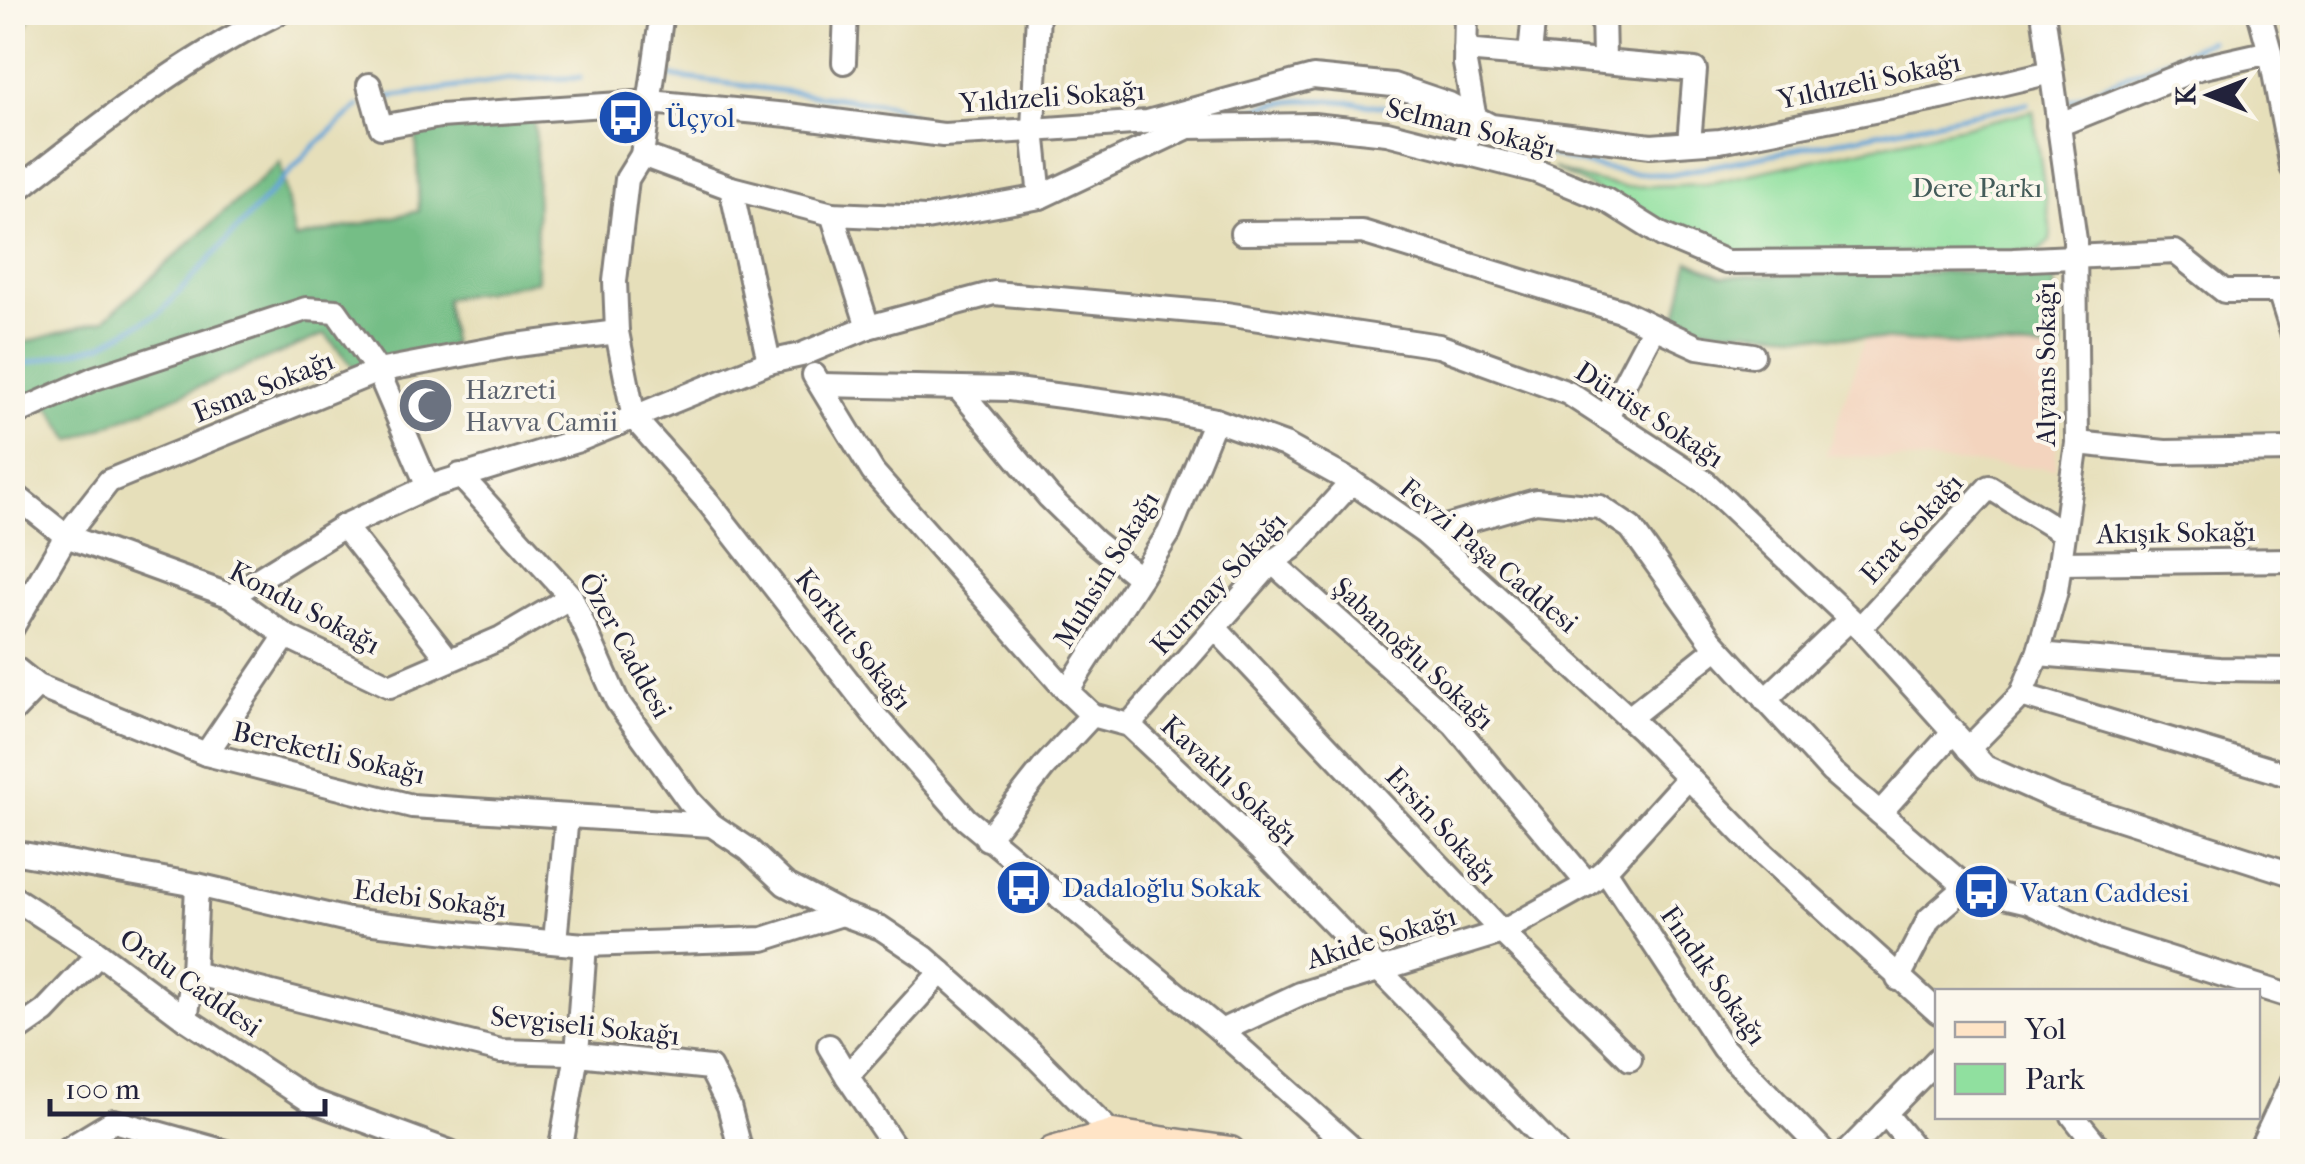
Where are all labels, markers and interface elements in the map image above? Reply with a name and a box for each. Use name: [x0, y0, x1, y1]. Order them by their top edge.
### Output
street label: Yıldızeli Sokağı: [1774, 45, 1963, 116]
north arrow: [2160, 45, 2260, 145]
street label: Yıldızeli Sokağı: [957, 74, 1146, 120]
text: K: [2169, 83, 2202, 105]
bus stop icon: Üçyol: [596, 87, 656, 147]
street label: Selman Sokağı: [1383, 90, 1559, 164]
place label: Üçyol: [665, 101, 735, 134]
park label: Dere Parkı: [1912, 171, 2042, 204]
street label: Alyans Sokağı: [2029, 282, 2062, 447]
street label: Esma Sokağı: [188, 343, 338, 430]
street label: Dürüst Sokağı: [1569, 354, 1730, 475]
place label: Hazreti Havva Camii: [465, 373, 618, 438]
mosque icon: Hazreti Havva Camii: [396, 375, 456, 435]
street label: Erat Sokağı: [1853, 466, 1969, 590]
street label: Fevzi Paşa Caddesi: [1393, 471, 1585, 640]
street label: Muhsin Sokağı: [1047, 485, 1166, 654]
street label: Kurmay Sokağı: [1144, 505, 1293, 662]
street label: Akışık Sokağı: [2095, 515, 2256, 550]
street label: Kondu Sokağı: [224, 554, 386, 661]
street label: Korkut Sokağı: [788, 562, 919, 717]
street label: Özer Caddesi: [572, 567, 679, 724]
street label: Şabanoğlu Sokağı: [1326, 570, 1501, 737]
street label: Kavaklı Sokağı: [1154, 709, 1305, 852]
street label: Bereketli Sokağı: [229, 714, 428, 791]
street label: Ersin Sokağı: [1379, 760, 1504, 891]
bus stop icon: Dadaloğlu Sokak: [993, 857, 1053, 917]
bus stop icon: Vatan Caddesi: [1951, 862, 2011, 922]
place label: Dadaloğlu Sokak: [1062, 871, 1261, 904]
street label: Edebi Sokağı: [352, 873, 508, 924]
place label: Vatan Caddesi: [2019, 876, 2189, 909]
street label: Akide Sokağı: [1301, 899, 1460, 976]
street label: Fındık Sokağı: [1654, 899, 1774, 1051]
street label: Ordu Caddesi: [113, 921, 268, 1043]
legend: [1935, 989, 2260, 1119]
street label: Sevgiseli Sokağı: [489, 999, 681, 1052]
text: Yol: [2024, 1012, 2066, 1047]
scale bar: [50, 1054, 325, 1116]
text: Park: [2025, 1062, 2085, 1097]
text: 100 m: [65, 1072, 140, 1107]

